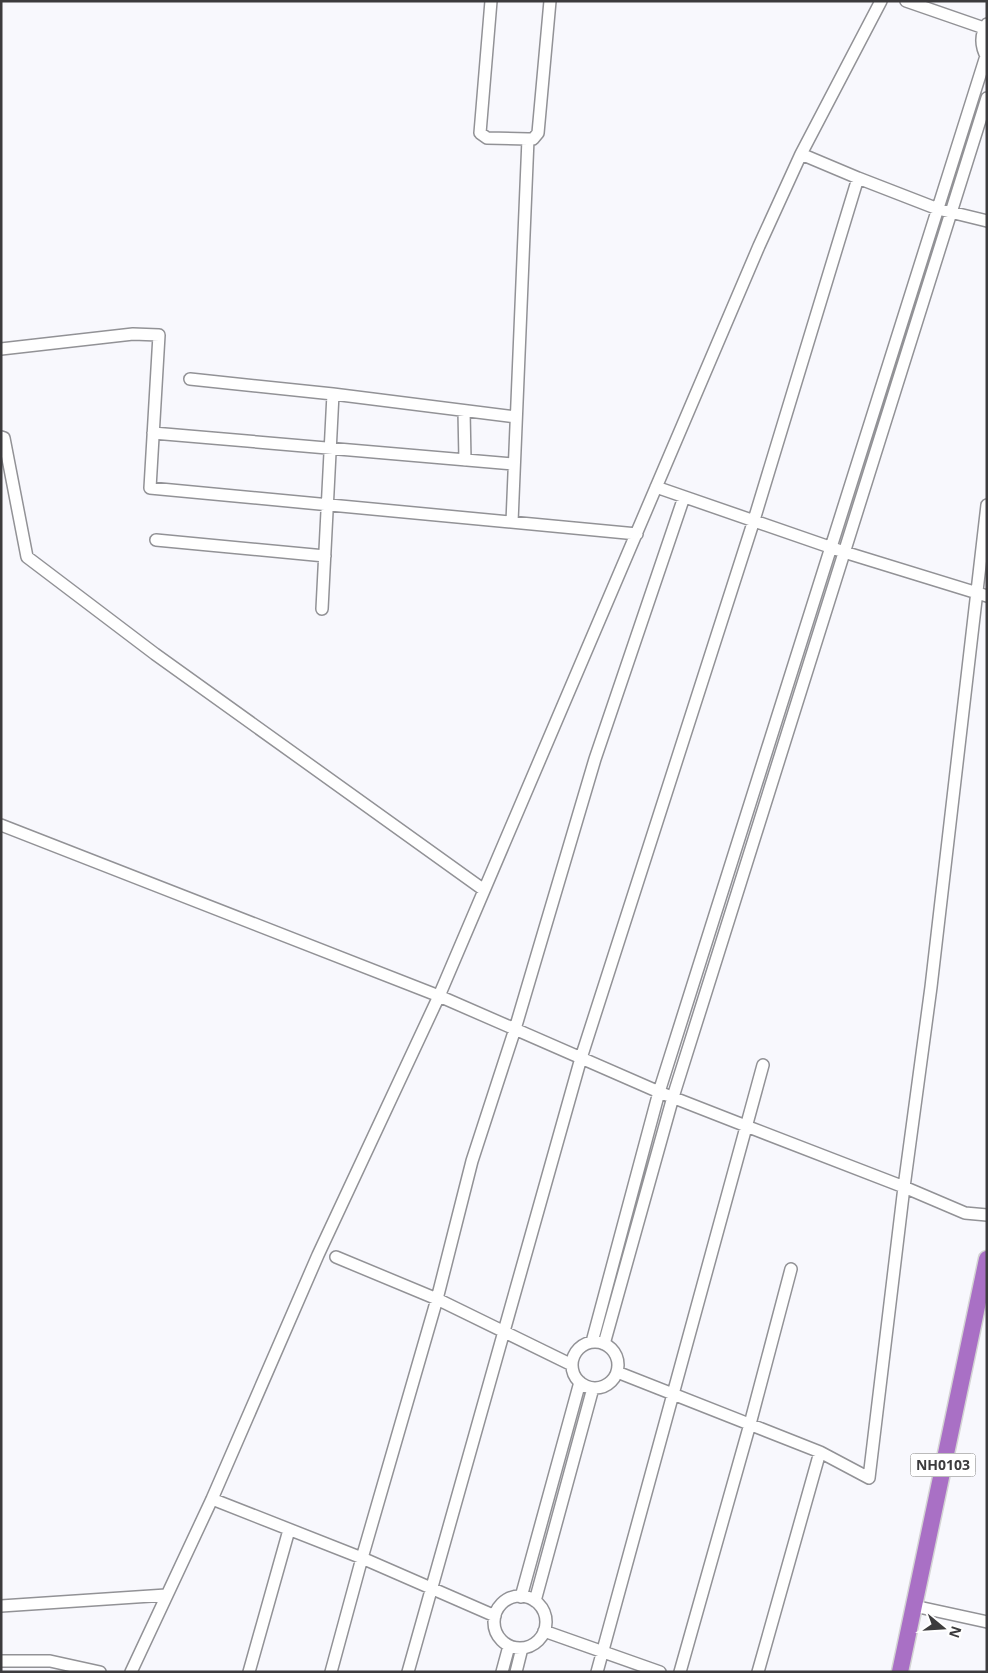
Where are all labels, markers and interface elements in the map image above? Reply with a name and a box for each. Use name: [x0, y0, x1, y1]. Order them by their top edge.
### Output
road number: NH0103: [910, 1454, 976, 1476]
north arrow: [918, 1603, 968, 1653]
text: N: [945, 1624, 967, 1641]

